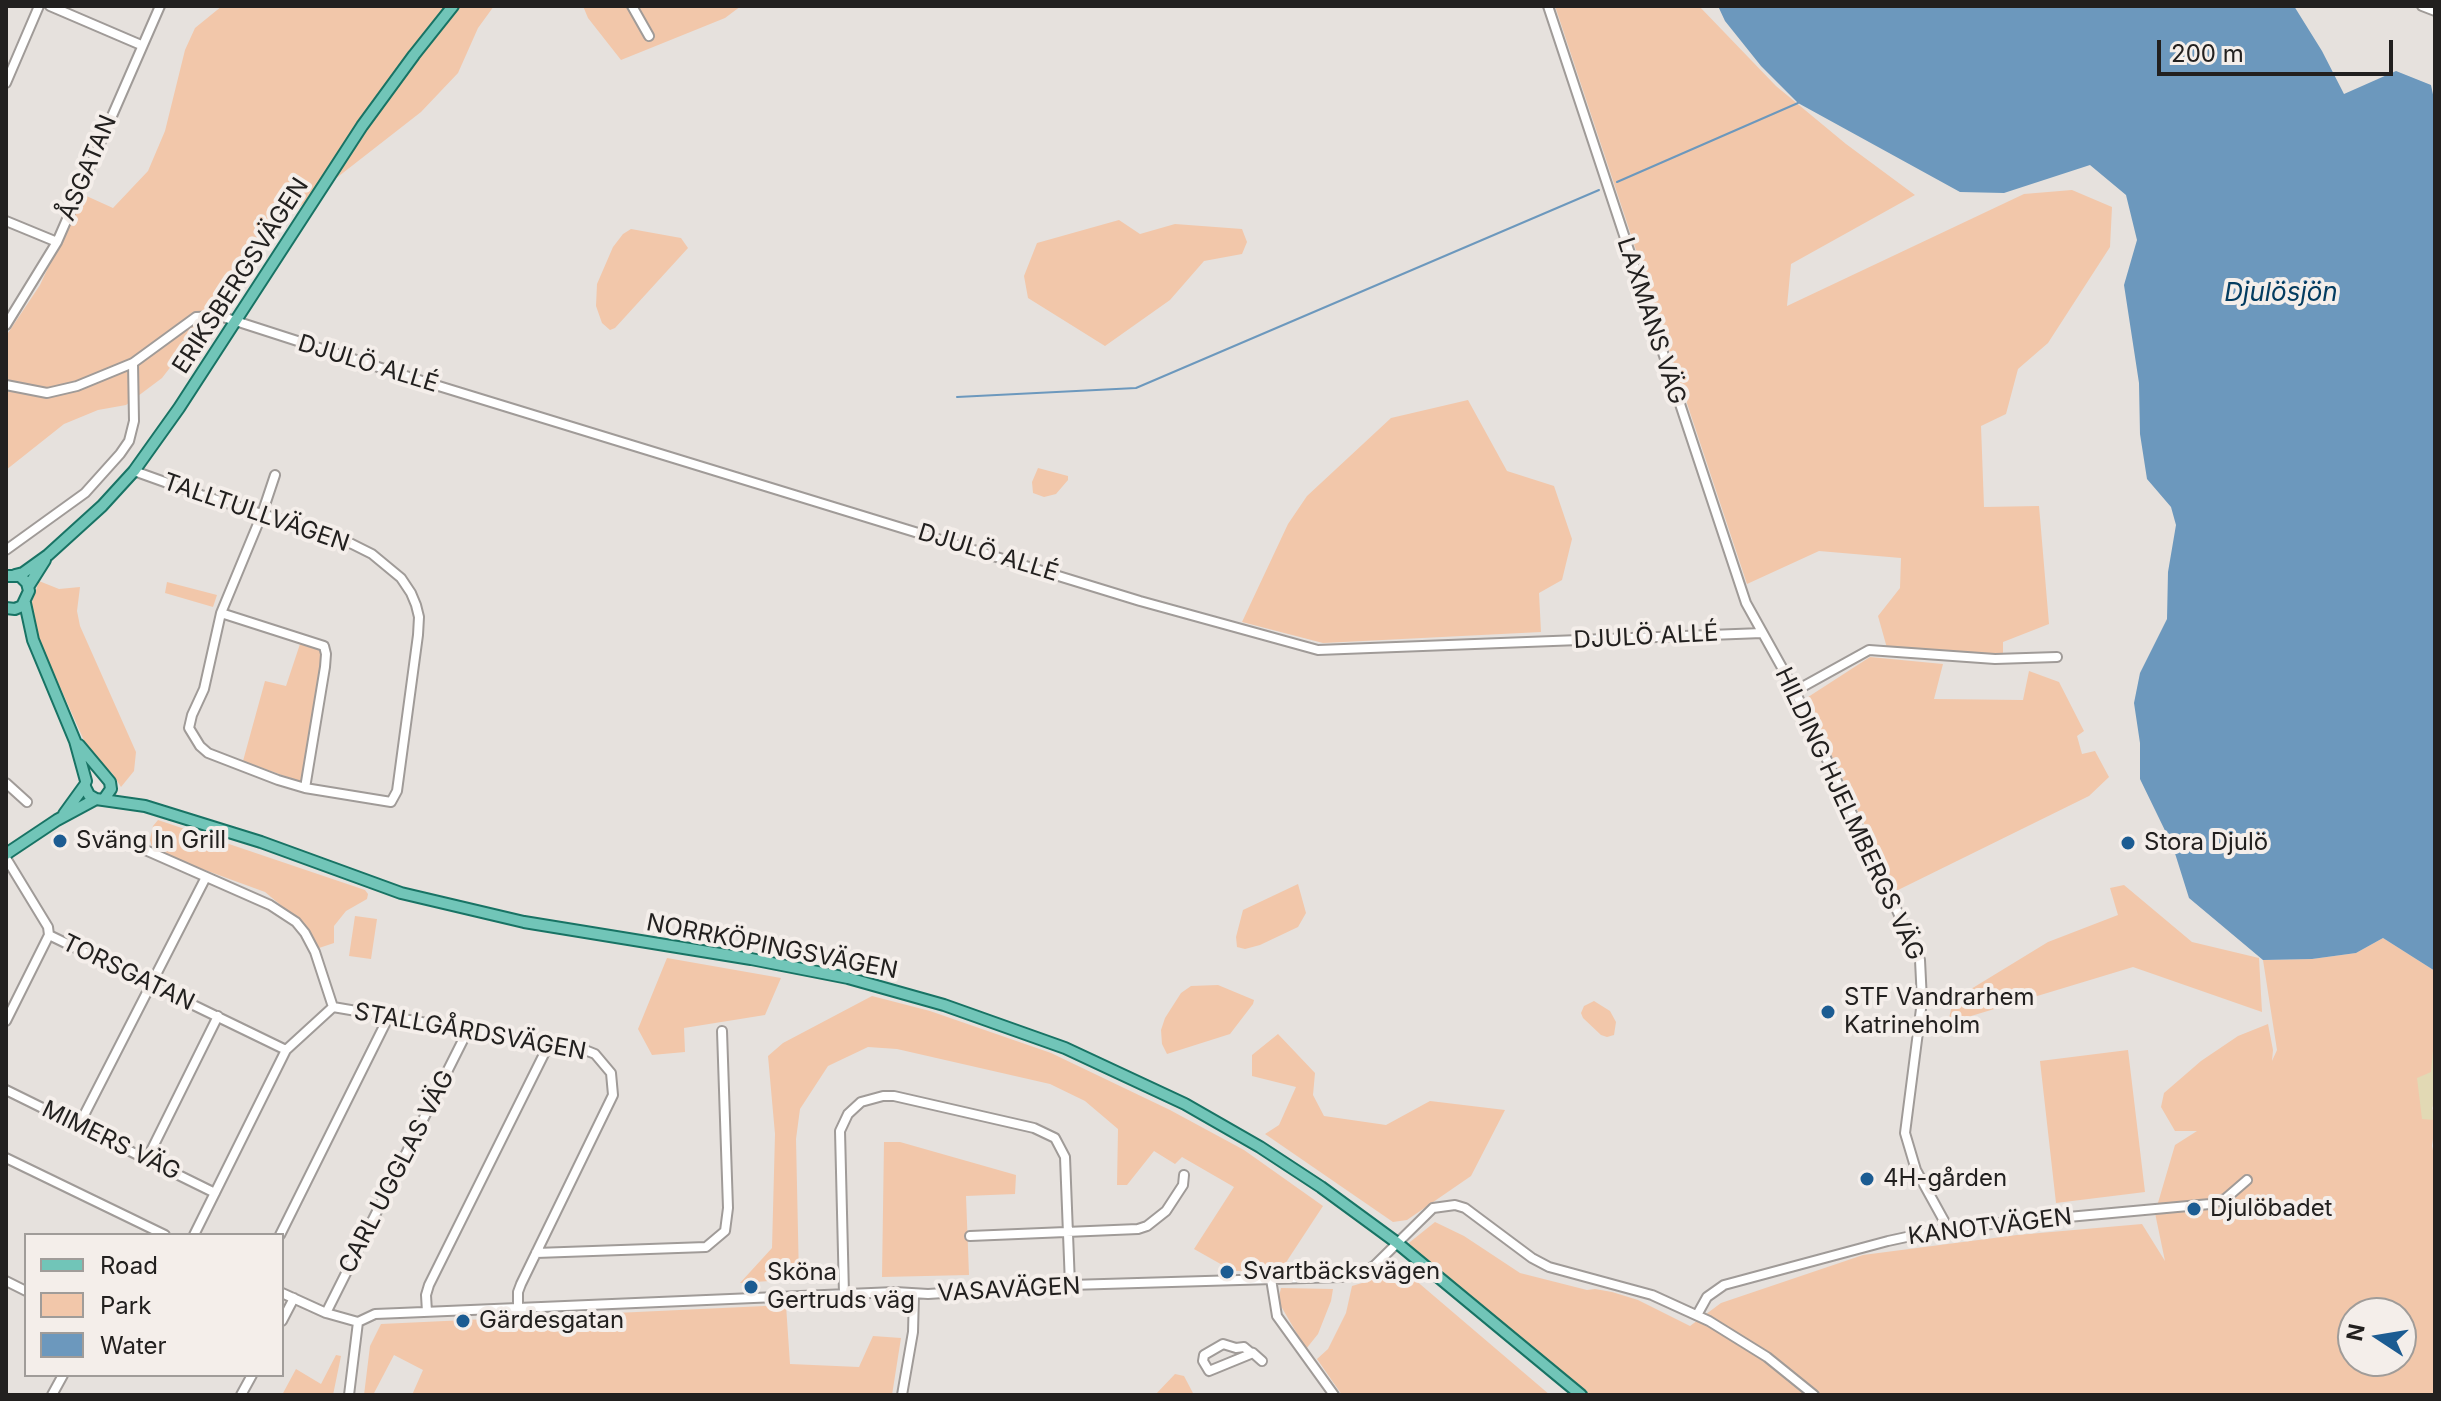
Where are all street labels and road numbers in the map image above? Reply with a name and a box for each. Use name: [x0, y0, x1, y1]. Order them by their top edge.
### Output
street label: ÅSGATAN: [53, 111, 123, 225]
street label: ERIKSBERGSVÄGEN: [167, 173, 315, 379]
street label: LAXMANS VÄG: [1610, 234, 1692, 408]
street label: DJULÖ ALLÉ: [294, 329, 442, 399]
street label: TALLTULLVÄGEN: [159, 468, 353, 558]
street label: DJULÖ ALLÉ: [914, 518, 1062, 588]
street label: DJULÖ ALLÉ: [1573, 619, 1719, 655]
street label: HILDING HJELMBERGS VÄG: [1768, 663, 1930, 965]
street label: NORRKÖPINGSVÄGEN: [644, 909, 900, 985]
street label: TORSGATAN: [57, 929, 199, 1017]
street label: STALLGÅRDSVÄGEN: [352, 997, 588, 1067]
street label: CARL UGGLAS VÄG: [333, 1066, 461, 1278]
street label: MIMERS VÄG: [37, 1095, 185, 1187]
street label: KANOTVÄGEN: [1906, 1203, 2074, 1251]
street label: VASAVÄGEN: [937, 1272, 1081, 1308]

